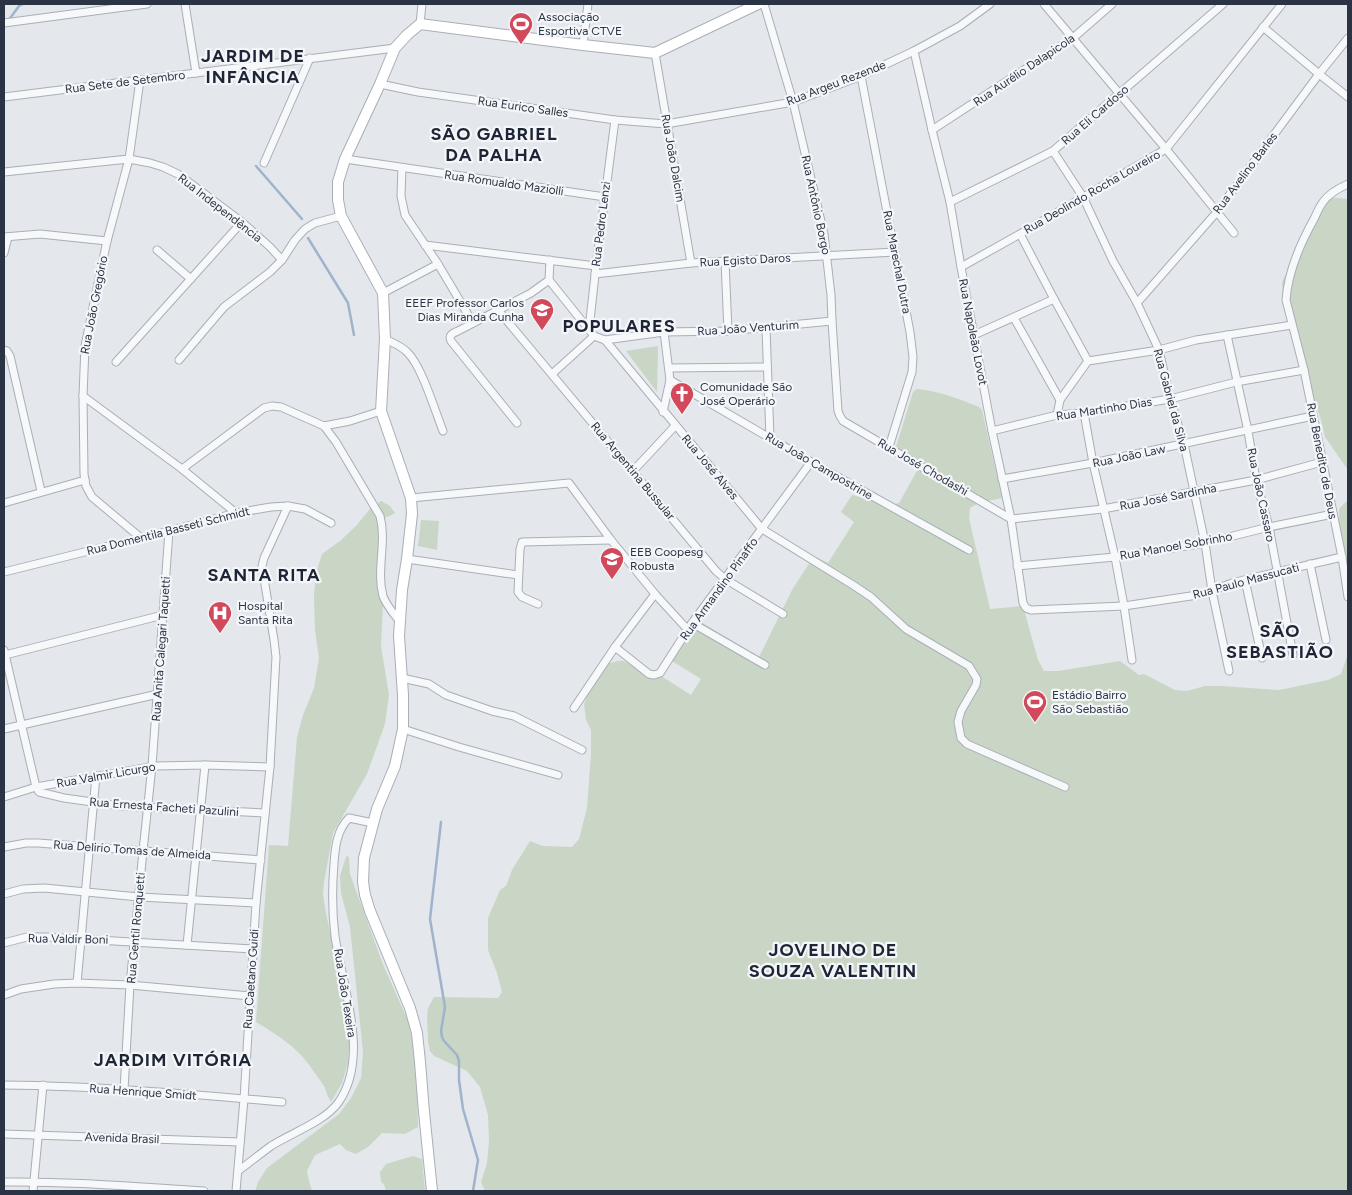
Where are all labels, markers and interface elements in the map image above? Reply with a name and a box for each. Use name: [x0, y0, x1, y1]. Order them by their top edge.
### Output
place label: Associação Esportiva CTVE: [538, 10, 622, 38]
sports icon: Associação Esportiva CTVE: [508, 11, 534, 45]
street label: Rua Aurélio Dalapicola: [971, 31, 1077, 109]
district label: JARDIM DE INFÂNCIA: [201, 45, 305, 88]
street label: Rua Argeu Rezende: [784, 57, 888, 108]
street label: Rua Sete de Setembro: [64, 68, 186, 96]
street label: Rua Eli Cardoso: [1059, 82, 1131, 148]
street label: Rua Eurico Salles: [477, 94, 570, 120]
street label: Rua João Dalcim: [658, 113, 688, 203]
district label: SÃO GABRIEL DA PALHA: [430, 123, 558, 166]
street label: Rua Avelino Barles: [1210, 129, 1280, 216]
street label: Rua Deolindo Rocha Loureiro: [1021, 147, 1163, 237]
street label: Rua Antônio Borgo: [799, 154, 833, 256]
street label: Rua Romualdo Maziolli: [443, 168, 565, 198]
street label: Rua Independência: [175, 171, 265, 245]
street label: Rua Pedro Lenzi: [589, 181, 613, 267]
street label: Rua Marechal Dutra: [880, 209, 914, 315]
street label: Rua Egisto Daros: [699, 251, 791, 269]
street label: Rua João Gregório: [78, 255, 110, 355]
street label: Rua Napoleão Lovot: [956, 277, 990, 387]
place label: EEEF Professor Carlos Dias Miranda Cunha: [405, 296, 524, 324]
school or university icon: EEEF Professor Carlos Dias Miranda Cunha: [529, 297, 555, 331]
district label: POPULARES: [562, 315, 676, 337]
street label: Rua João Venturim: [697, 317, 799, 339]
street label: Rua Gabriel da Silva: [1151, 347, 1191, 453]
place label: Comunidade São José Operário: [700, 380, 792, 408]
church icon: Comunidade São José Operário: [669, 381, 695, 415]
street label: Rua Martinho Dias: [1055, 394, 1153, 424]
street label: Rua Benedito de Deus: [1304, 402, 1340, 521]
street label: Rua Argentina Bussular: [588, 419, 678, 523]
street label: Rua João Campostrine: [763, 430, 876, 503]
street label: Rua José Alves: [679, 432, 742, 503]
street label: Rua José Chodashi: [875, 435, 971, 499]
street label: Rua João Law: [1091, 441, 1167, 471]
street label: Rua João Cassaro: [1244, 447, 1278, 543]
street label: Rua José Sardinha: [1118, 481, 1218, 513]
street label: Rua Domentila Basseti Schmidt: [85, 504, 251, 558]
street label: Rua Manoel Sobrinho: [1119, 529, 1233, 563]
street label: Rua Armandino Pinaffo: [677, 535, 761, 643]
place label: EEB Coopesg Robusta: [630, 545, 703, 573]
school or university icon: EEB Coopesg Robusta: [599, 546, 625, 580]
street label: Rua Paulo Massucati: [1191, 560, 1301, 602]
district label: SANTA RITA: [207, 564, 321, 586]
street label: Rua Anita Calegari Taquetti: [149, 576, 173, 722]
place label: Hospital Santa Rita: [238, 599, 293, 627]
hospital icon: Hospital Santa Rita: [207, 600, 233, 634]
district label: SÃO SEBASTIÃO: [1226, 620, 1334, 663]
place label: Estádio Bairro São Sebastião: [1052, 688, 1128, 716]
sports icon: Estádio Bairro São Sebastião: [1022, 689, 1048, 723]
street label: Rua Valmir Licurgo: [55, 759, 157, 791]
street label: Rua Ernesta Facheti Pazulini: [89, 795, 239, 819]
street label: Rua Delirio Tomas de Almeida: [53, 838, 211, 862]
street label: Rua Gentil Ronquetti: [124, 872, 148, 984]
street label: Rua Caetano Guidi: [241, 928, 261, 1030]
street label: Rua Valdir Boni: [28, 931, 108, 947]
district label: JOVELINO DE SOUZA VALENTIN: [749, 939, 917, 982]
street label: Rua João Texeira: [331, 947, 359, 1039]
district label: JARDIM VITÓRIA: [94, 1049, 252, 1071]
street label: Rua Henrique Smidt: [89, 1081, 198, 1103]
street label: Avenida Brasil: [84, 1130, 160, 1146]

